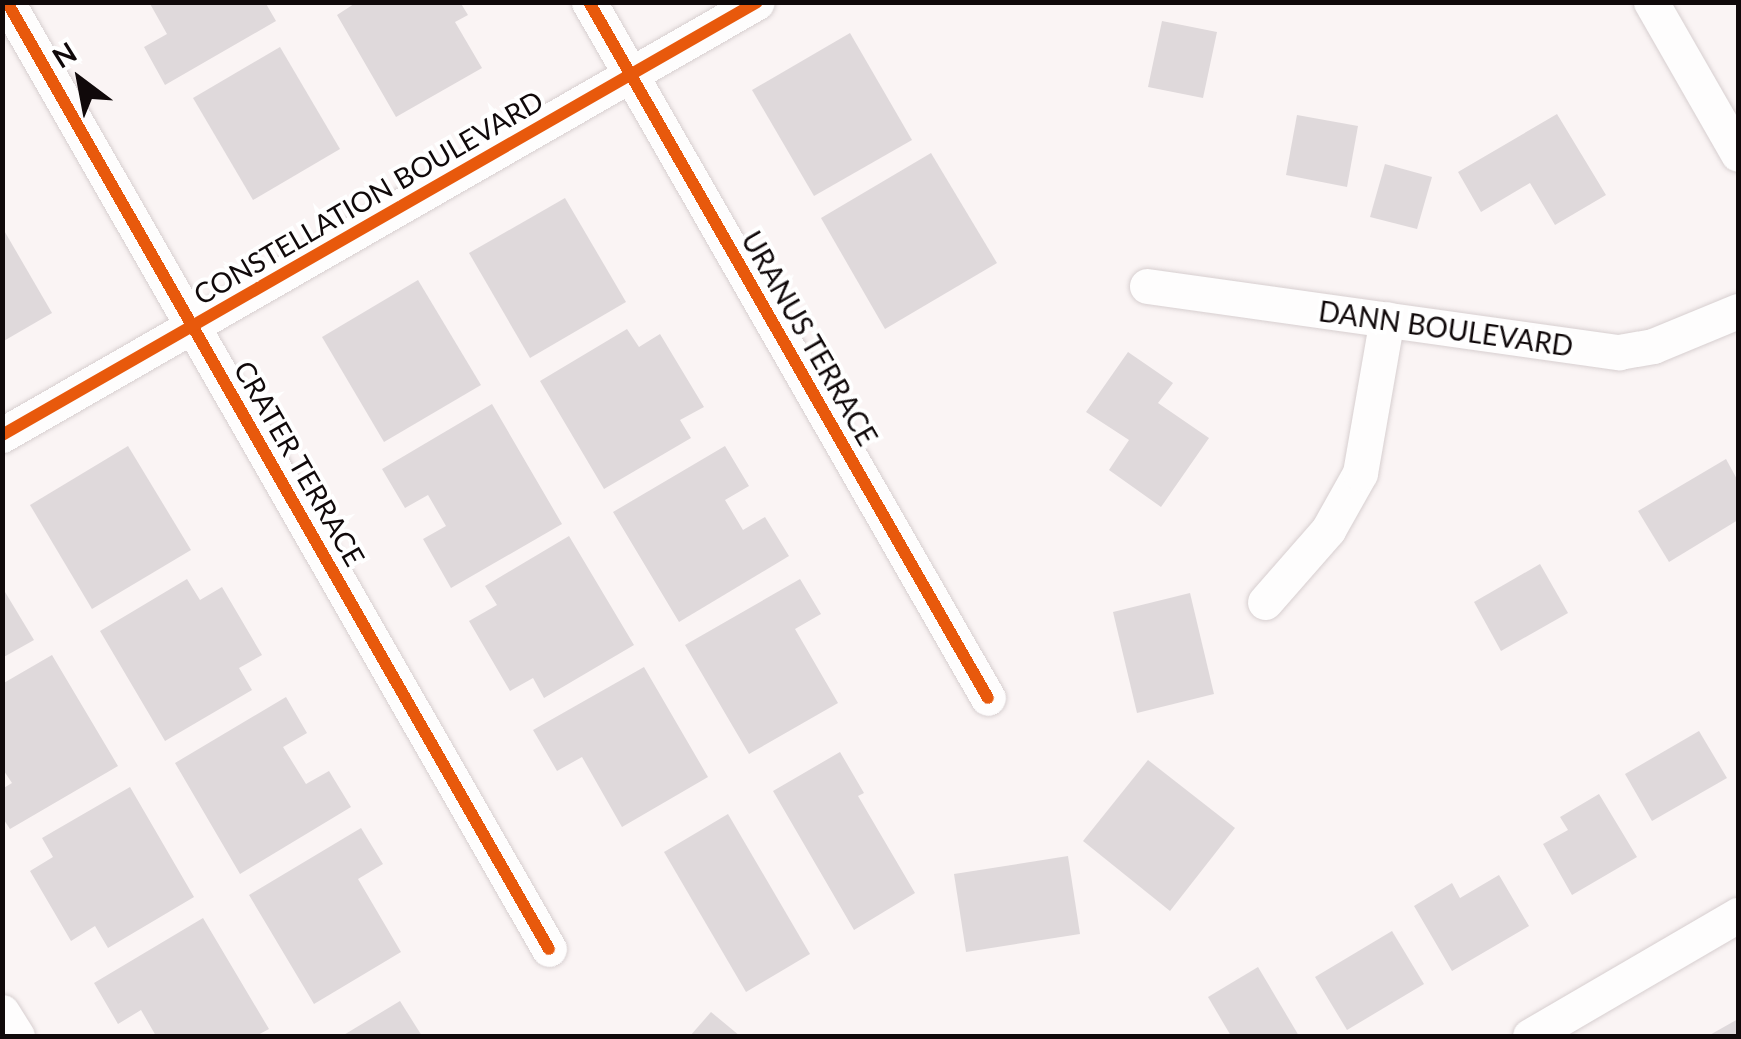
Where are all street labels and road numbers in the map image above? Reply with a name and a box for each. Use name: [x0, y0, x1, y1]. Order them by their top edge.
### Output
street label: CONSTELLATION BOULEVARD: [187, 83, 549, 311]
street label: URANUS TERRACE: [735, 225, 885, 451]
street label: DANN BOULEVARD: [1317, 294, 1575, 362]
street label: CRATER TERRACE: [228, 354, 372, 572]

